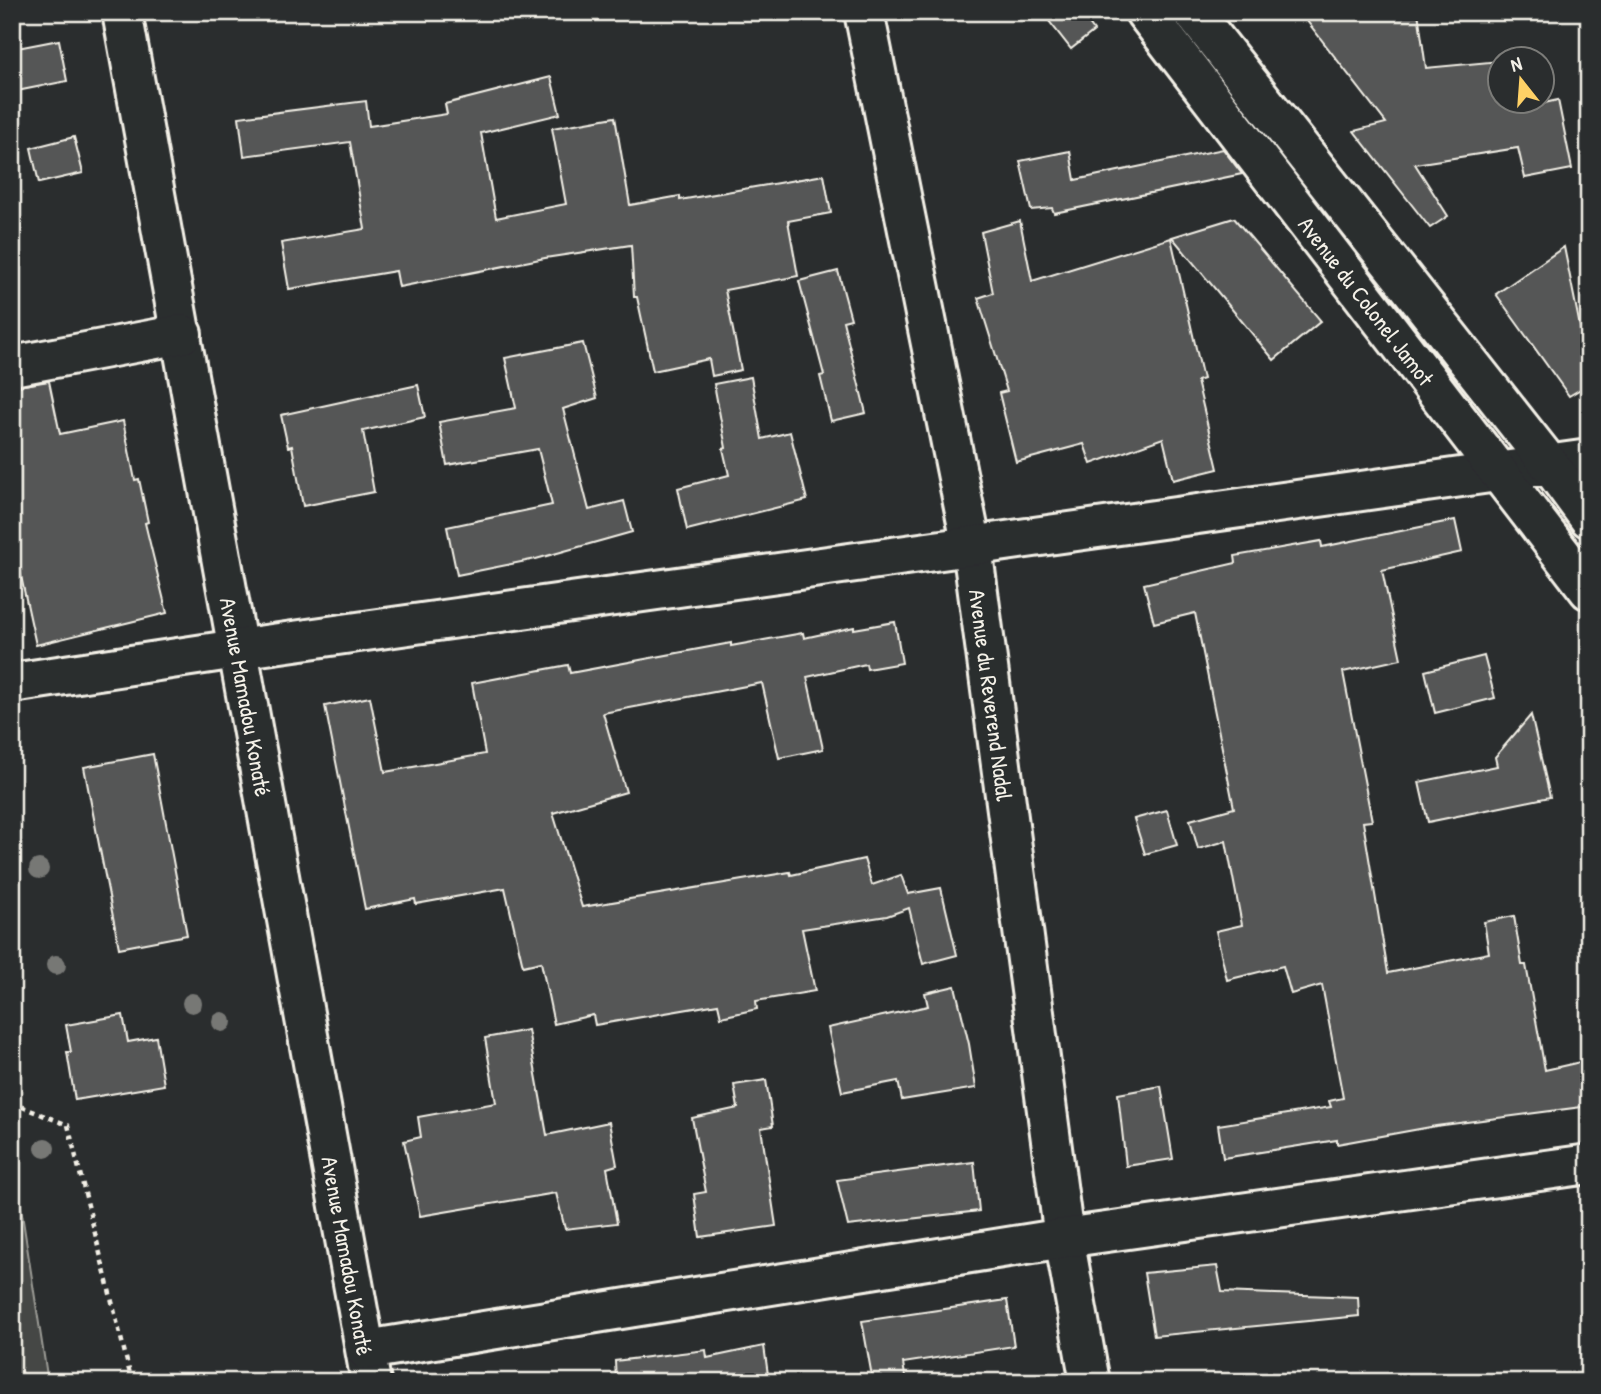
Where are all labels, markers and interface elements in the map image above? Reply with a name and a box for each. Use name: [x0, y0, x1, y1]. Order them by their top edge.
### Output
north arrow: [1486, 46, 1556, 116]
text: N: [1507, 50, 1525, 78]
street label: Avenue du Colonel Jamot: [1292, 210, 1442, 393]
street label: Avenue du Reverend Nadal: [962, 587, 1021, 804]
street label: Avenue Mamadou Konaté: [213, 595, 280, 799]
street label: Avenue Mamadou Konaté: [315, 1154, 381, 1358]

